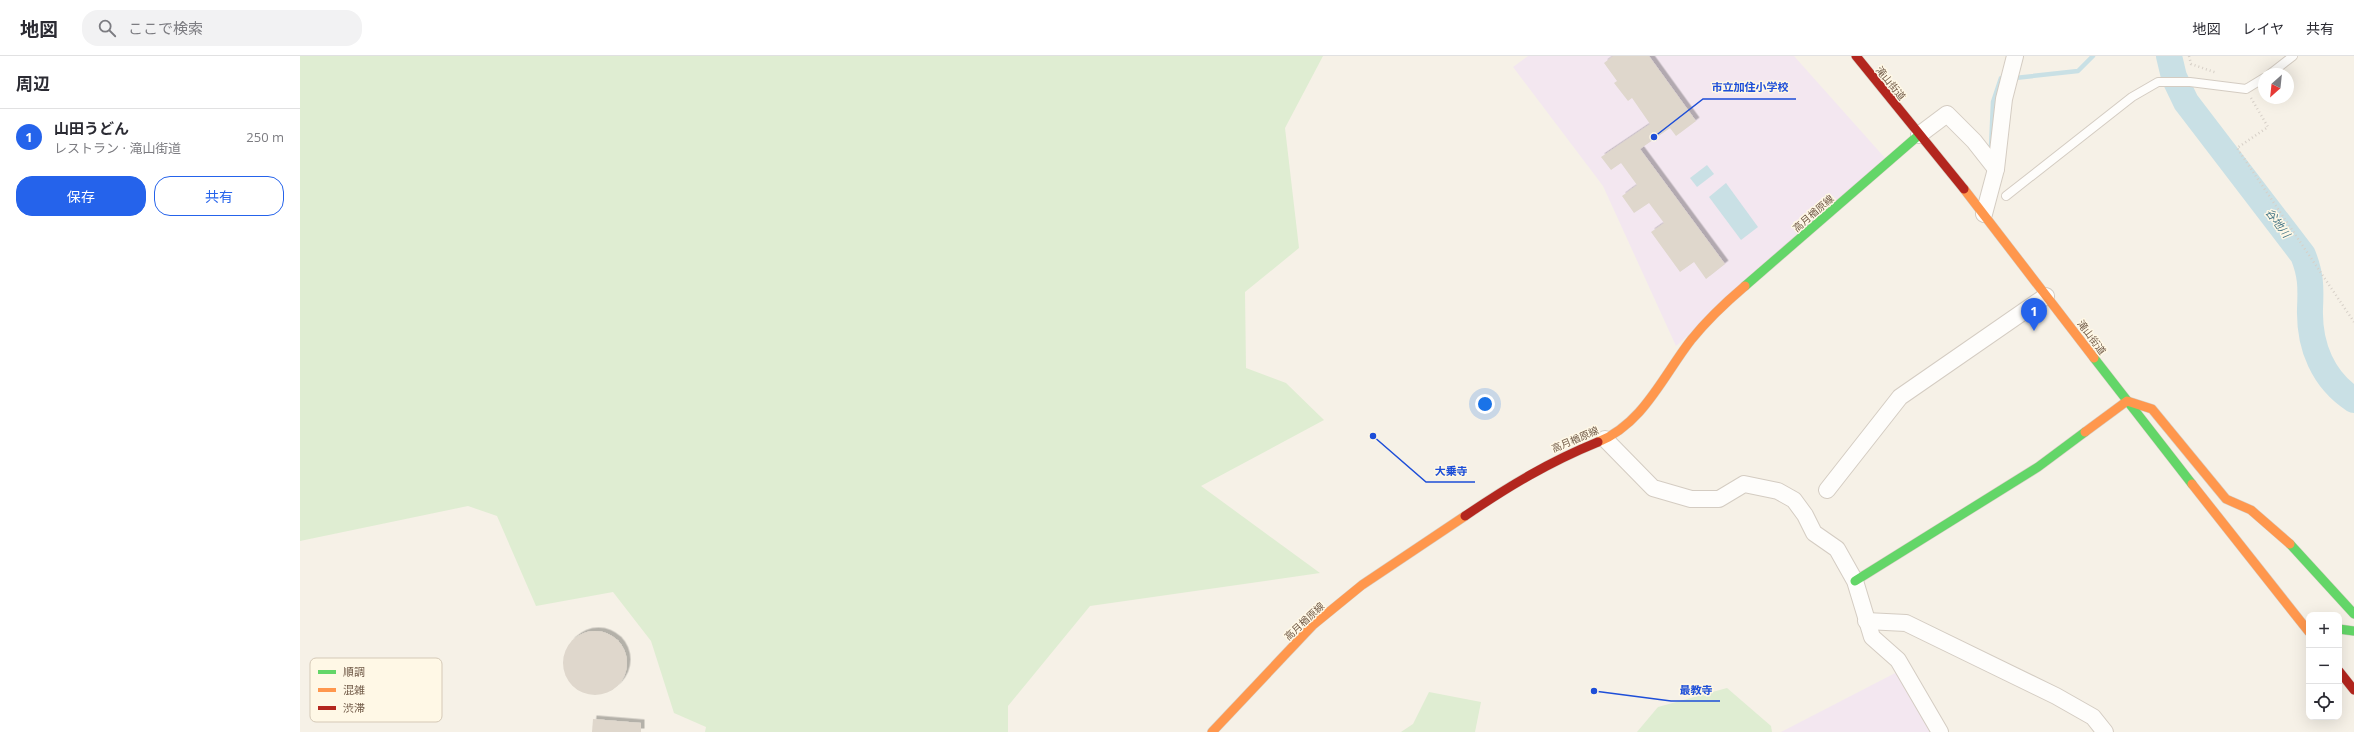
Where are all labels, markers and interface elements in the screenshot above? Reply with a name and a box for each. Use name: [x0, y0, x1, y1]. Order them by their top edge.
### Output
search box: [82, 10, 362, 46]
text: 地図: [20, 16, 58, 42]
icon: search: [96, 17, 118, 39]
text: ここで検索: [128, 18, 203, 38]
text: 地図: [2192, 19, 2220, 38]
text: レイヤ: [2242, 19, 2284, 38]
text: 共有: [2306, 19, 2334, 38]
street label: 滝山街道: [1873, 63, 1909, 103]
north arrow: [2258, 68, 2294, 104]
text: 周辺: [16, 72, 50, 95]
callout: 市立加住小学校: [1703, 76, 1796, 99]
text: 市立加住小学校: [1712, 79, 1789, 94]
text: 山田うどん: [54, 118, 129, 138]
text: 1: [25, 128, 33, 146]
text: 250 m: [246, 128, 284, 146]
text: レストラン · 滝山街道: [54, 139, 181, 157]
button: 保存: [16, 176, 146, 216]
button: 共有: [154, 176, 284, 216]
street label: 高月楢原線: [1790, 191, 1836, 235]
water label: 谷地川: [2262, 205, 2295, 241]
pin: 1: [2021, 298, 2047, 331]
street label: 滝山街道: [2074, 317, 2110, 357]
your location: [1475, 394, 1495, 414]
street label: 高月楢原線: [1549, 423, 1601, 455]
callout: 大乗寺: [1426, 459, 1475, 482]
text: 大乗寺: [1435, 463, 1468, 478]
street label: 高月楢原線: [1281, 599, 1327, 643]
map controls: [2306, 612, 2342, 720]
button: +: [2306, 612, 2342, 648]
button: −: [2306, 648, 2342, 684]
legend: [310, 658, 442, 722]
text: 順調: [343, 664, 365, 679]
callout: 最教寺: [1671, 678, 1720, 701]
text: 混雑: [343, 682, 365, 697]
text: 最教寺: [1680, 682, 1713, 697]
button: locate: [2306, 684, 2342, 720]
text: 渋滞: [343, 700, 365, 715]

